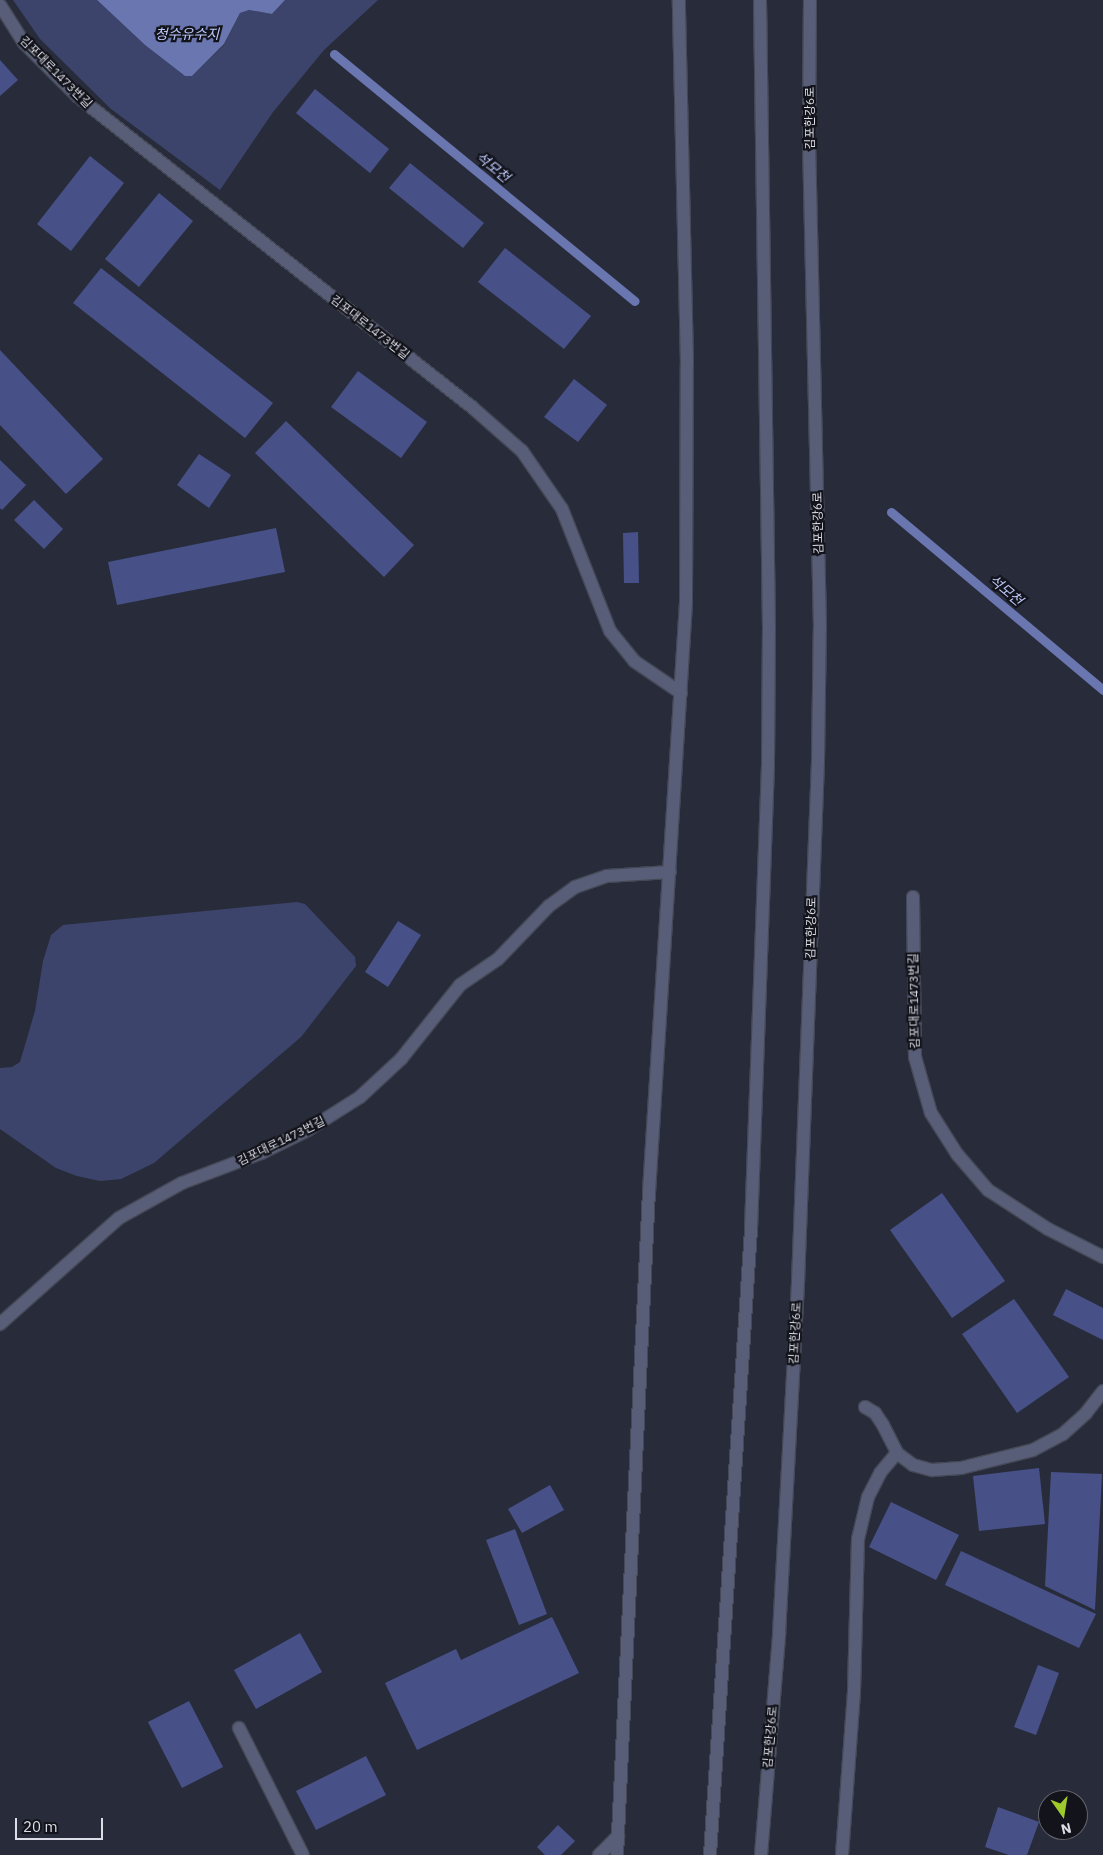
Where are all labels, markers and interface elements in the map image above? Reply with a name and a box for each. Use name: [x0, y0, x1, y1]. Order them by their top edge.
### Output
water label: 청수유수지: [155, 26, 219, 42]
street label: 김포대로1473번길: [17, 33, 95, 111]
street label: 김포한강6로: [803, 87, 817, 149]
water label: 석모천: [473, 148, 513, 186]
street label: 김포대로1473번길: [328, 292, 412, 362]
street label: 김포한강6로: [810, 492, 826, 554]
water label: 석모천: [986, 571, 1026, 609]
street label: 김포한강6로: [803, 897, 819, 959]
street label: 김포대로1473번길: [906, 953, 922, 1049]
street label: 김포대로1473번길: [235, 1114, 327, 1168]
street label: 김포한강6로: [786, 1301, 804, 1365]
street label: 김포한강6로: [760, 1705, 780, 1769]
north arrow: [1038, 1790, 1088, 1840]
scale bar: [18, 1808, 105, 1840]
text: 20 m: [23, 1817, 58, 1836]
text: N: [1059, 1819, 1073, 1839]

